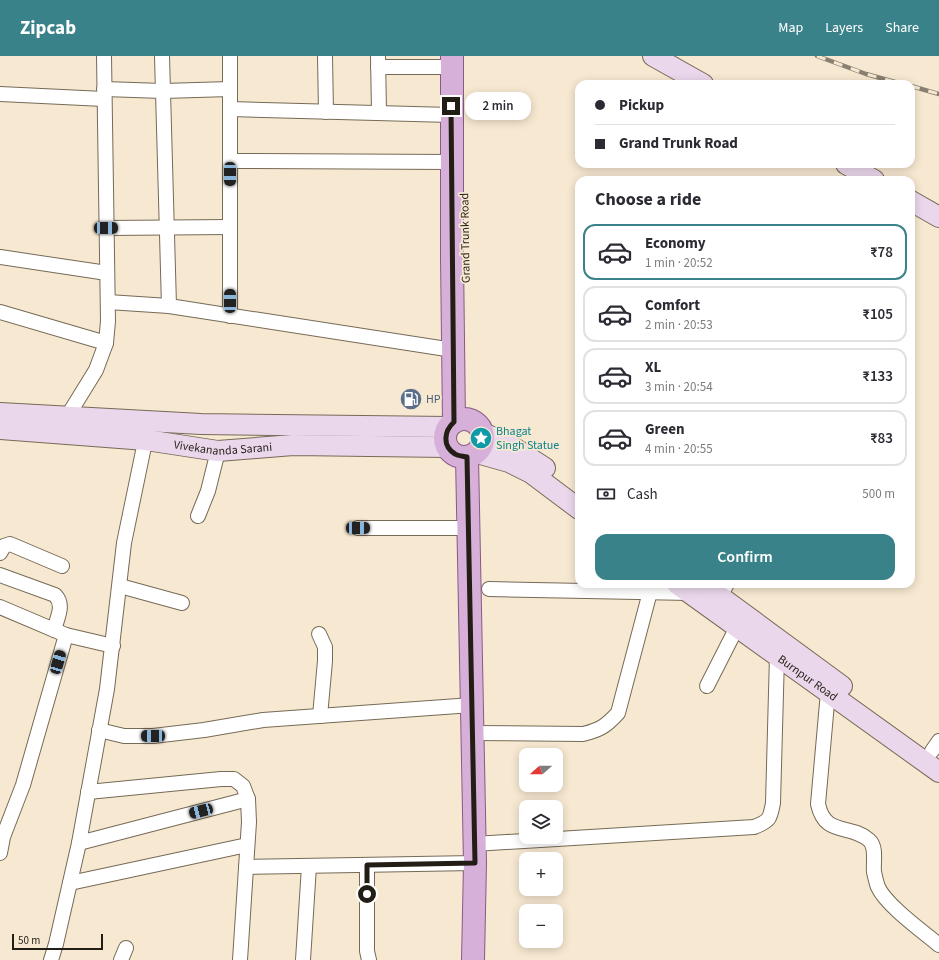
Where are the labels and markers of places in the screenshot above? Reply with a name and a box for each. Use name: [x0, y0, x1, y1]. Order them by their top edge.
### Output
fuel station icon: HP: [398, 386, 424, 412]
place label: HP: [426, 391, 441, 408]
place label: Bhagat Singh Statue: [496, 423, 559, 454]
place icon: Bhagat Singh Statue: [468, 425, 494, 451]

